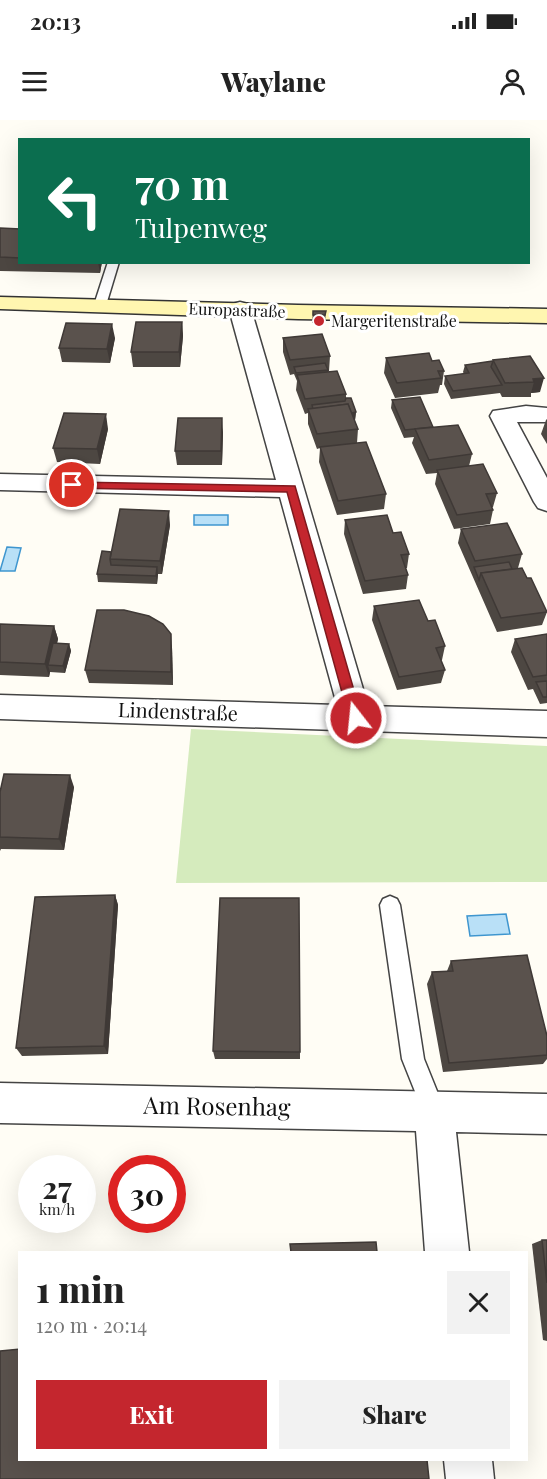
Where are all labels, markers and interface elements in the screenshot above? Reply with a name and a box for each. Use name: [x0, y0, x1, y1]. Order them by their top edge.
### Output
text: 20:13: [30, 6, 81, 36]
text: Waylane: [221, 63, 326, 99]
icon: menu: [18, 65, 51, 98]
icon: person: [496, 65, 529, 98]
text: 70 m: [135, 155, 229, 211]
icon: left: [36, 162, 114, 240]
text: Tulpenweg: [135, 209, 267, 245]
street label: Europastraße: [188, 297, 286, 322]
place label: Margeritenstraße: [331, 310, 457, 331]
marker: Margeritenstraße: [312, 314, 326, 328]
pin: [46, 459, 97, 510]
icon: arrive: [55, 468, 88, 501]
position arrow: [324, 686, 388, 750]
street label: Lindenstraße: [118, 695, 238, 726]
street label: Am Rosenhag: [142, 1088, 291, 1122]
speed limit sign: 30: [108, 1155, 186, 1233]
text: 27: [42, 1167, 72, 1207]
text: km/h: [39, 1199, 75, 1219]
text: 1 min: [36, 1264, 125, 1312]
button: close: [447, 1271, 510, 1334]
text: 120 m · 20:14: [36, 1311, 147, 1338]
button: Exit: [36, 1380, 267, 1449]
button: Share: [279, 1380, 510, 1449]

